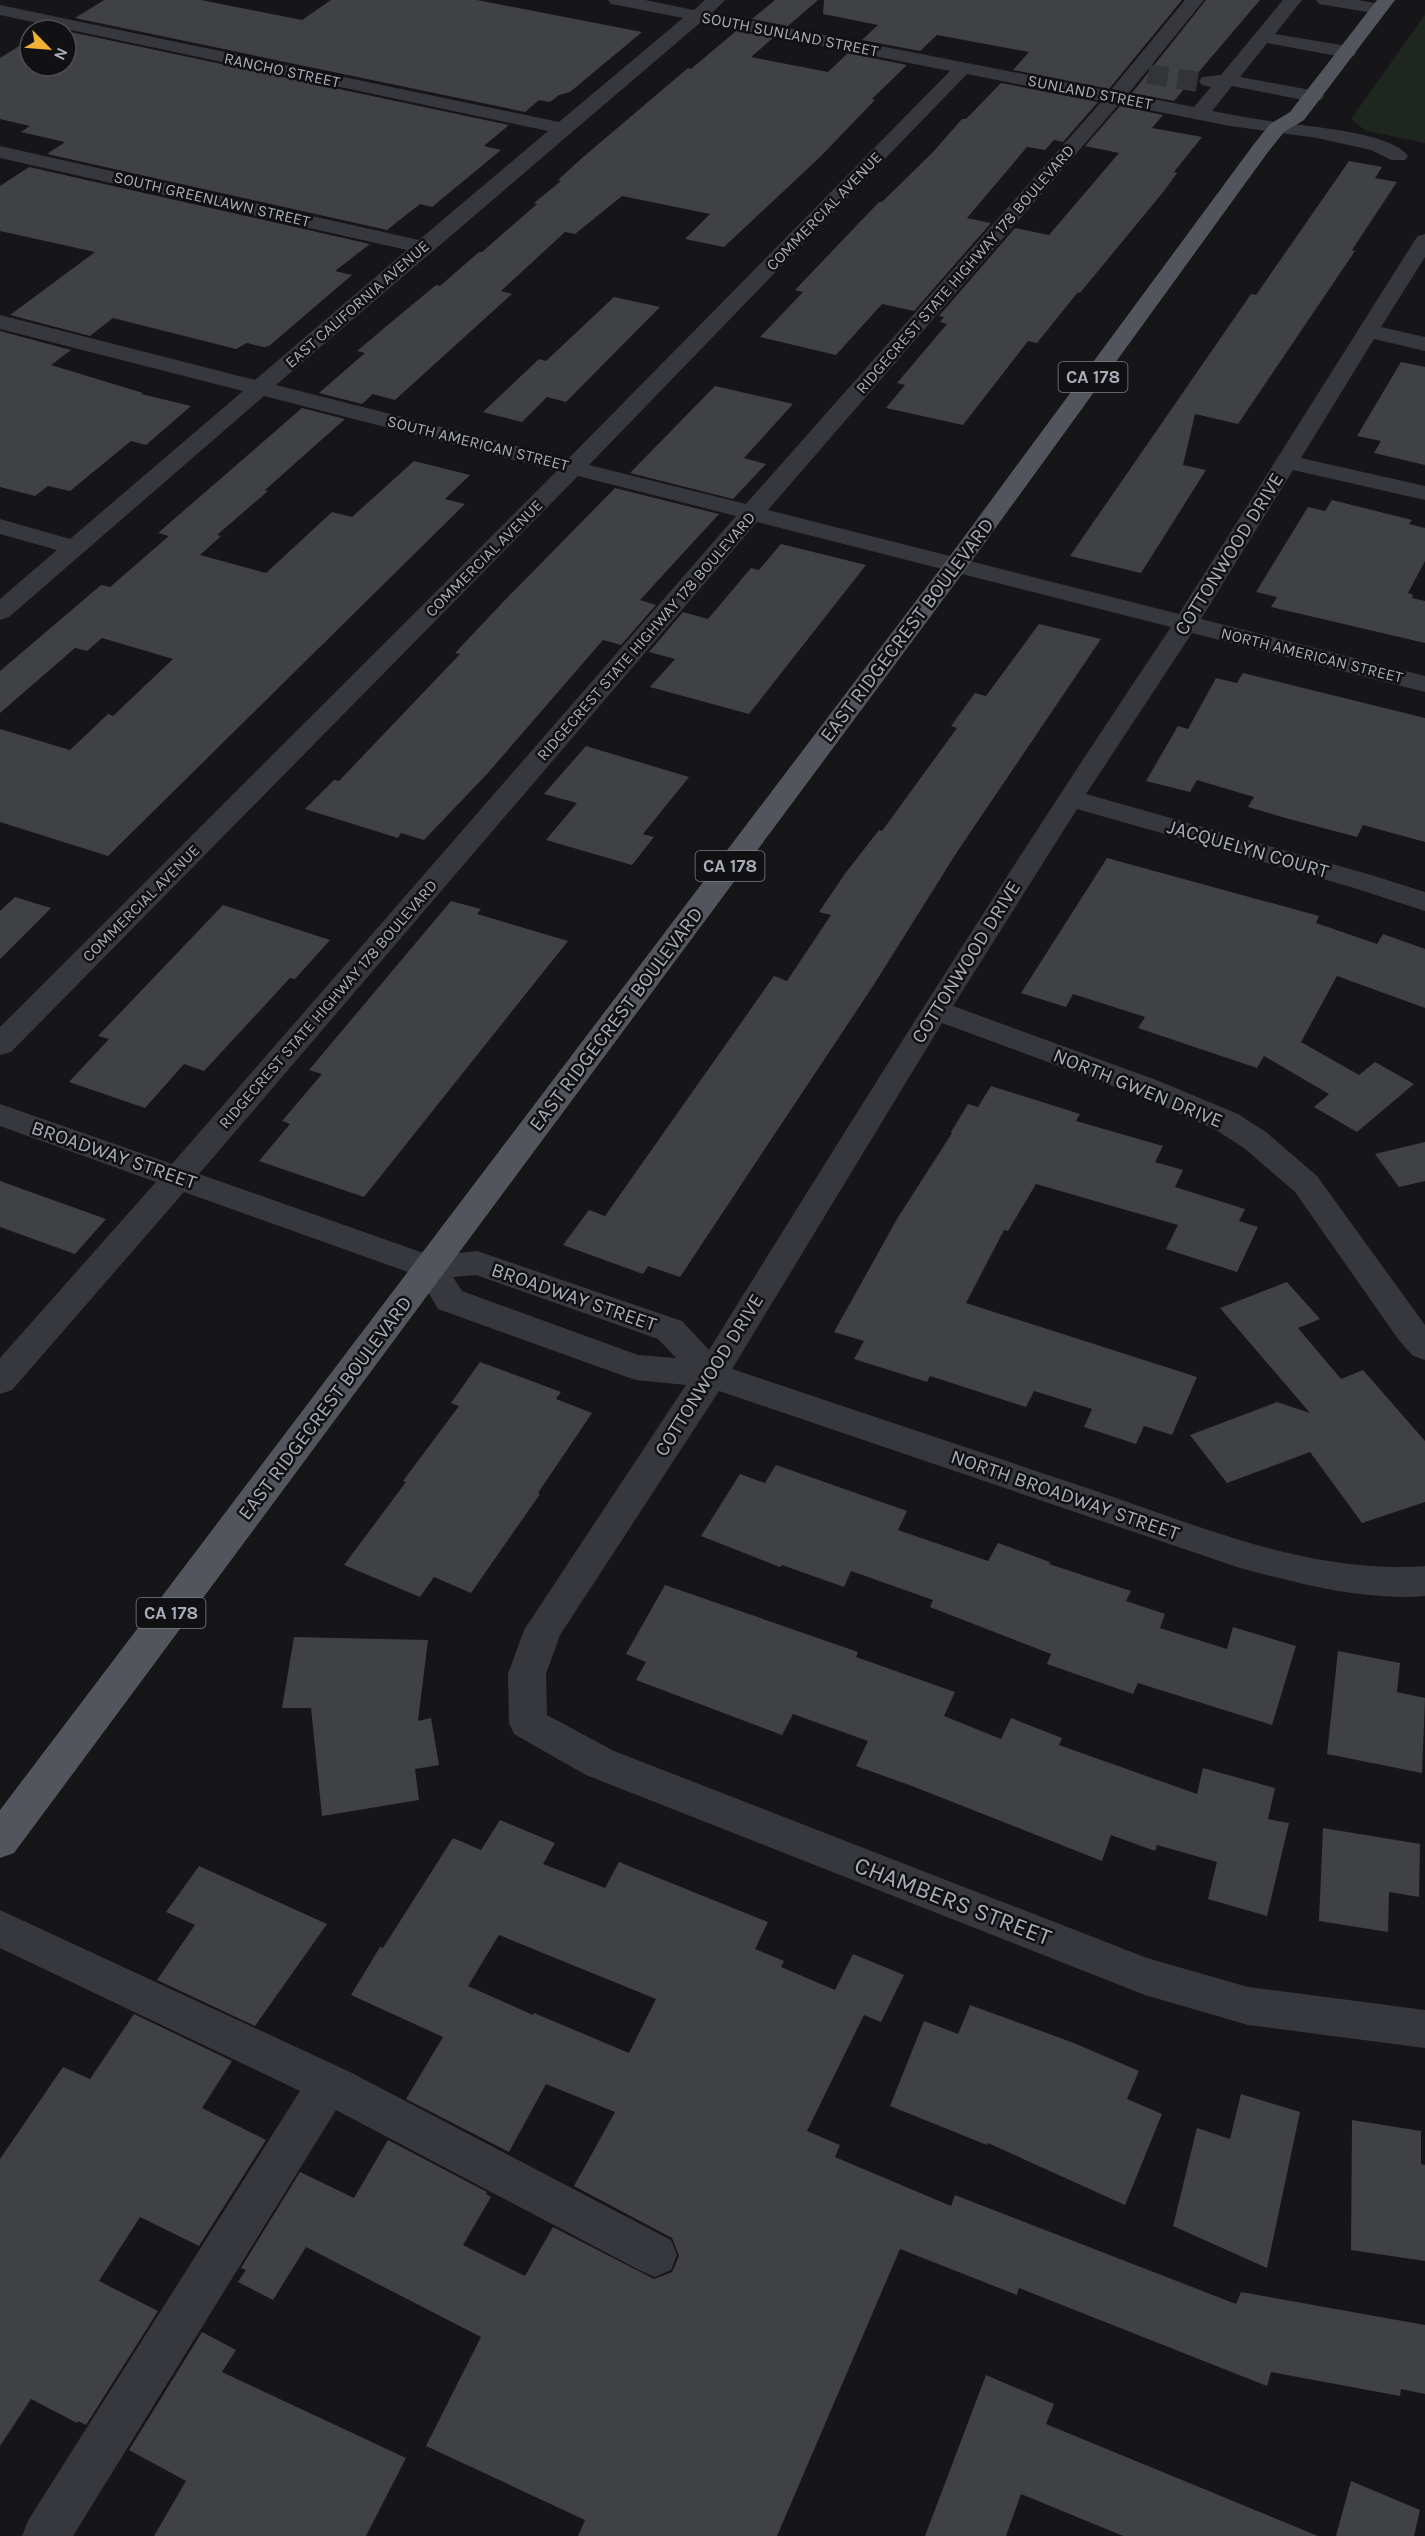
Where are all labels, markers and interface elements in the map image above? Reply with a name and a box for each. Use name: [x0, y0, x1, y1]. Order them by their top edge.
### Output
street label: SOUTH SUNLAND STREET: [700, 8, 880, 60]
north arrow: [18, 18, 78, 78]
text: N: [50, 45, 72, 63]
street label: RANCHO STREET: [222, 48, 342, 92]
street label: SUNLAND STREET: [1026, 71, 1154, 113]
street label: RIDGECREST STATE HIGHWAY 178 BOULEVARD: [852, 141, 1078, 397]
street label: COMMERCIAL AVENUE: [762, 148, 886, 274]
street label: SOUTH GREENLAWN STREET: [112, 167, 312, 231]
street label: EAST CALIFORNIA AVENUE: [281, 236, 433, 372]
road number: CA 178: [1058, 362, 1128, 392]
street label: SOUTH AMERICAN STREET: [385, 411, 571, 475]
street label: COTTONWOOD DRIVE: [1170, 469, 1288, 639]
street label: COMMERCIAL AVENUE: [421, 495, 547, 621]
street label: RIDGECREST STATE HIGHWAY 178 BOULEVARD: [533, 508, 759, 764]
street label: EAST RIDGECREST BOULEVARD: [815, 514, 999, 746]
street label: NORTH AMERICAN STREET: [1219, 623, 1405, 687]
street label: JACQUELYN COURT: [1165, 815, 1331, 883]
street label: COMMERCIAL AVENUE: [78, 840, 204, 966]
road number: CA 178: [696, 851, 764, 881]
street label: RIDGECREST STATE HIGHWAY 178 BOULEVARD: [215, 876, 441, 1132]
street label: COTTONWOOD DRIVE: [907, 877, 1025, 1047]
street label: EAST RIDGECREST BOULEVARD: [524, 903, 708, 1135]
street label: NORTH GWEN DRIVE: [1050, 1043, 1226, 1133]
street label: BROADWAY STREET: [28, 1116, 200, 1194]
street label: BROADWAY STREET: [488, 1258, 660, 1336]
street label: COTTONWOOD DRIVE: [650, 1290, 768, 1460]
street label: EAST RIDGECREST BOULEVARD: [233, 1292, 417, 1524]
street label: NORTH BROADWAY STREET: [948, 1445, 1182, 1545]
road number: CA 178: [136, 1598, 206, 1628]
street label: CHAMBERS STREET: [851, 1851, 1055, 1951]

